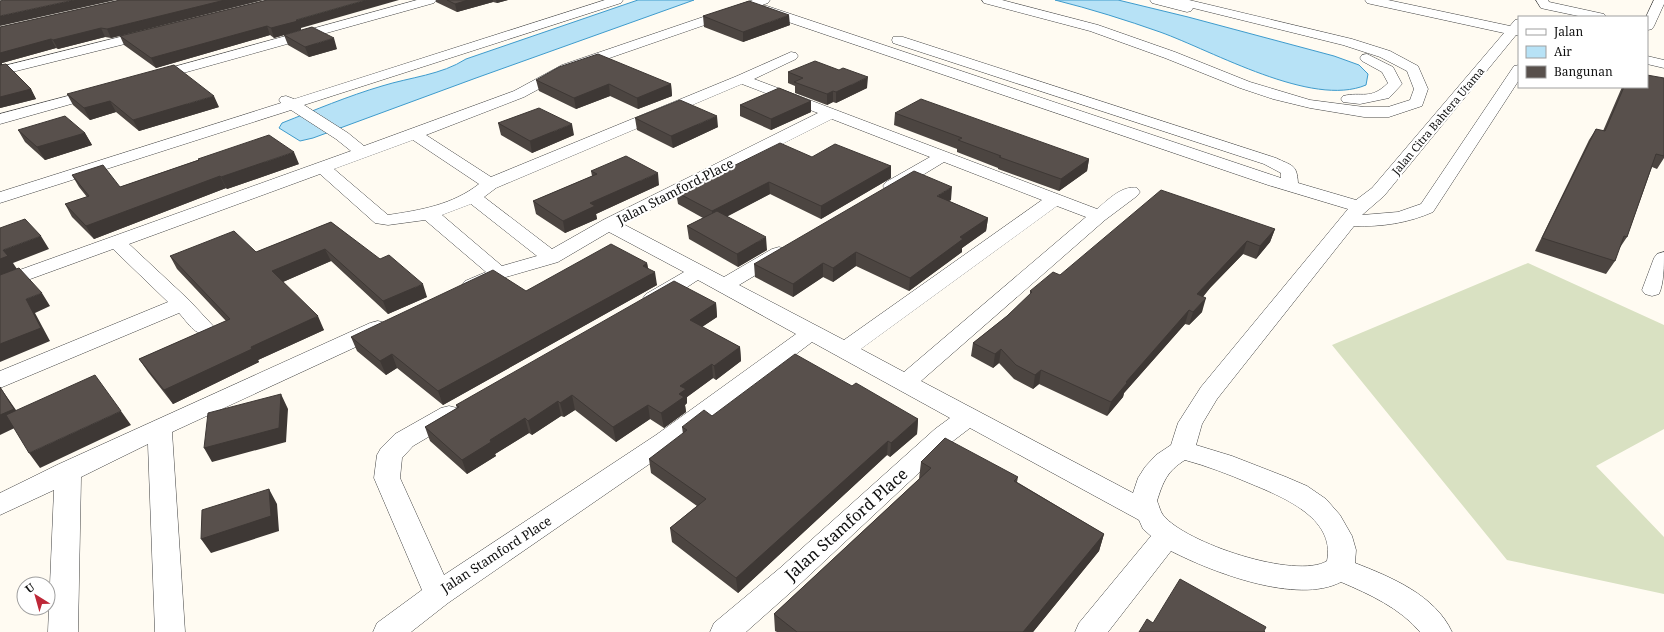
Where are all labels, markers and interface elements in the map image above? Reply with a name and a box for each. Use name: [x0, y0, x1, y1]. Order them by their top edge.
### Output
legend: [1518, 16, 1648, 88]
text: Jalan: [1553, 23, 1584, 40]
text: Air: [1554, 43, 1572, 60]
text: Bangunan: [1554, 63, 1613, 80]
street label: Jalan Citra Bahtera Utama: [1387, 64, 1487, 179]
street label: Jalan Stamford Place: [613, 154, 736, 229]
street label: Jalan Stamford Place: [779, 463, 912, 586]
street label: Jalan Stamford Place: [436, 511, 555, 597]
north arrow: [16, 576, 56, 616]
text: U: [22, 579, 38, 596]

